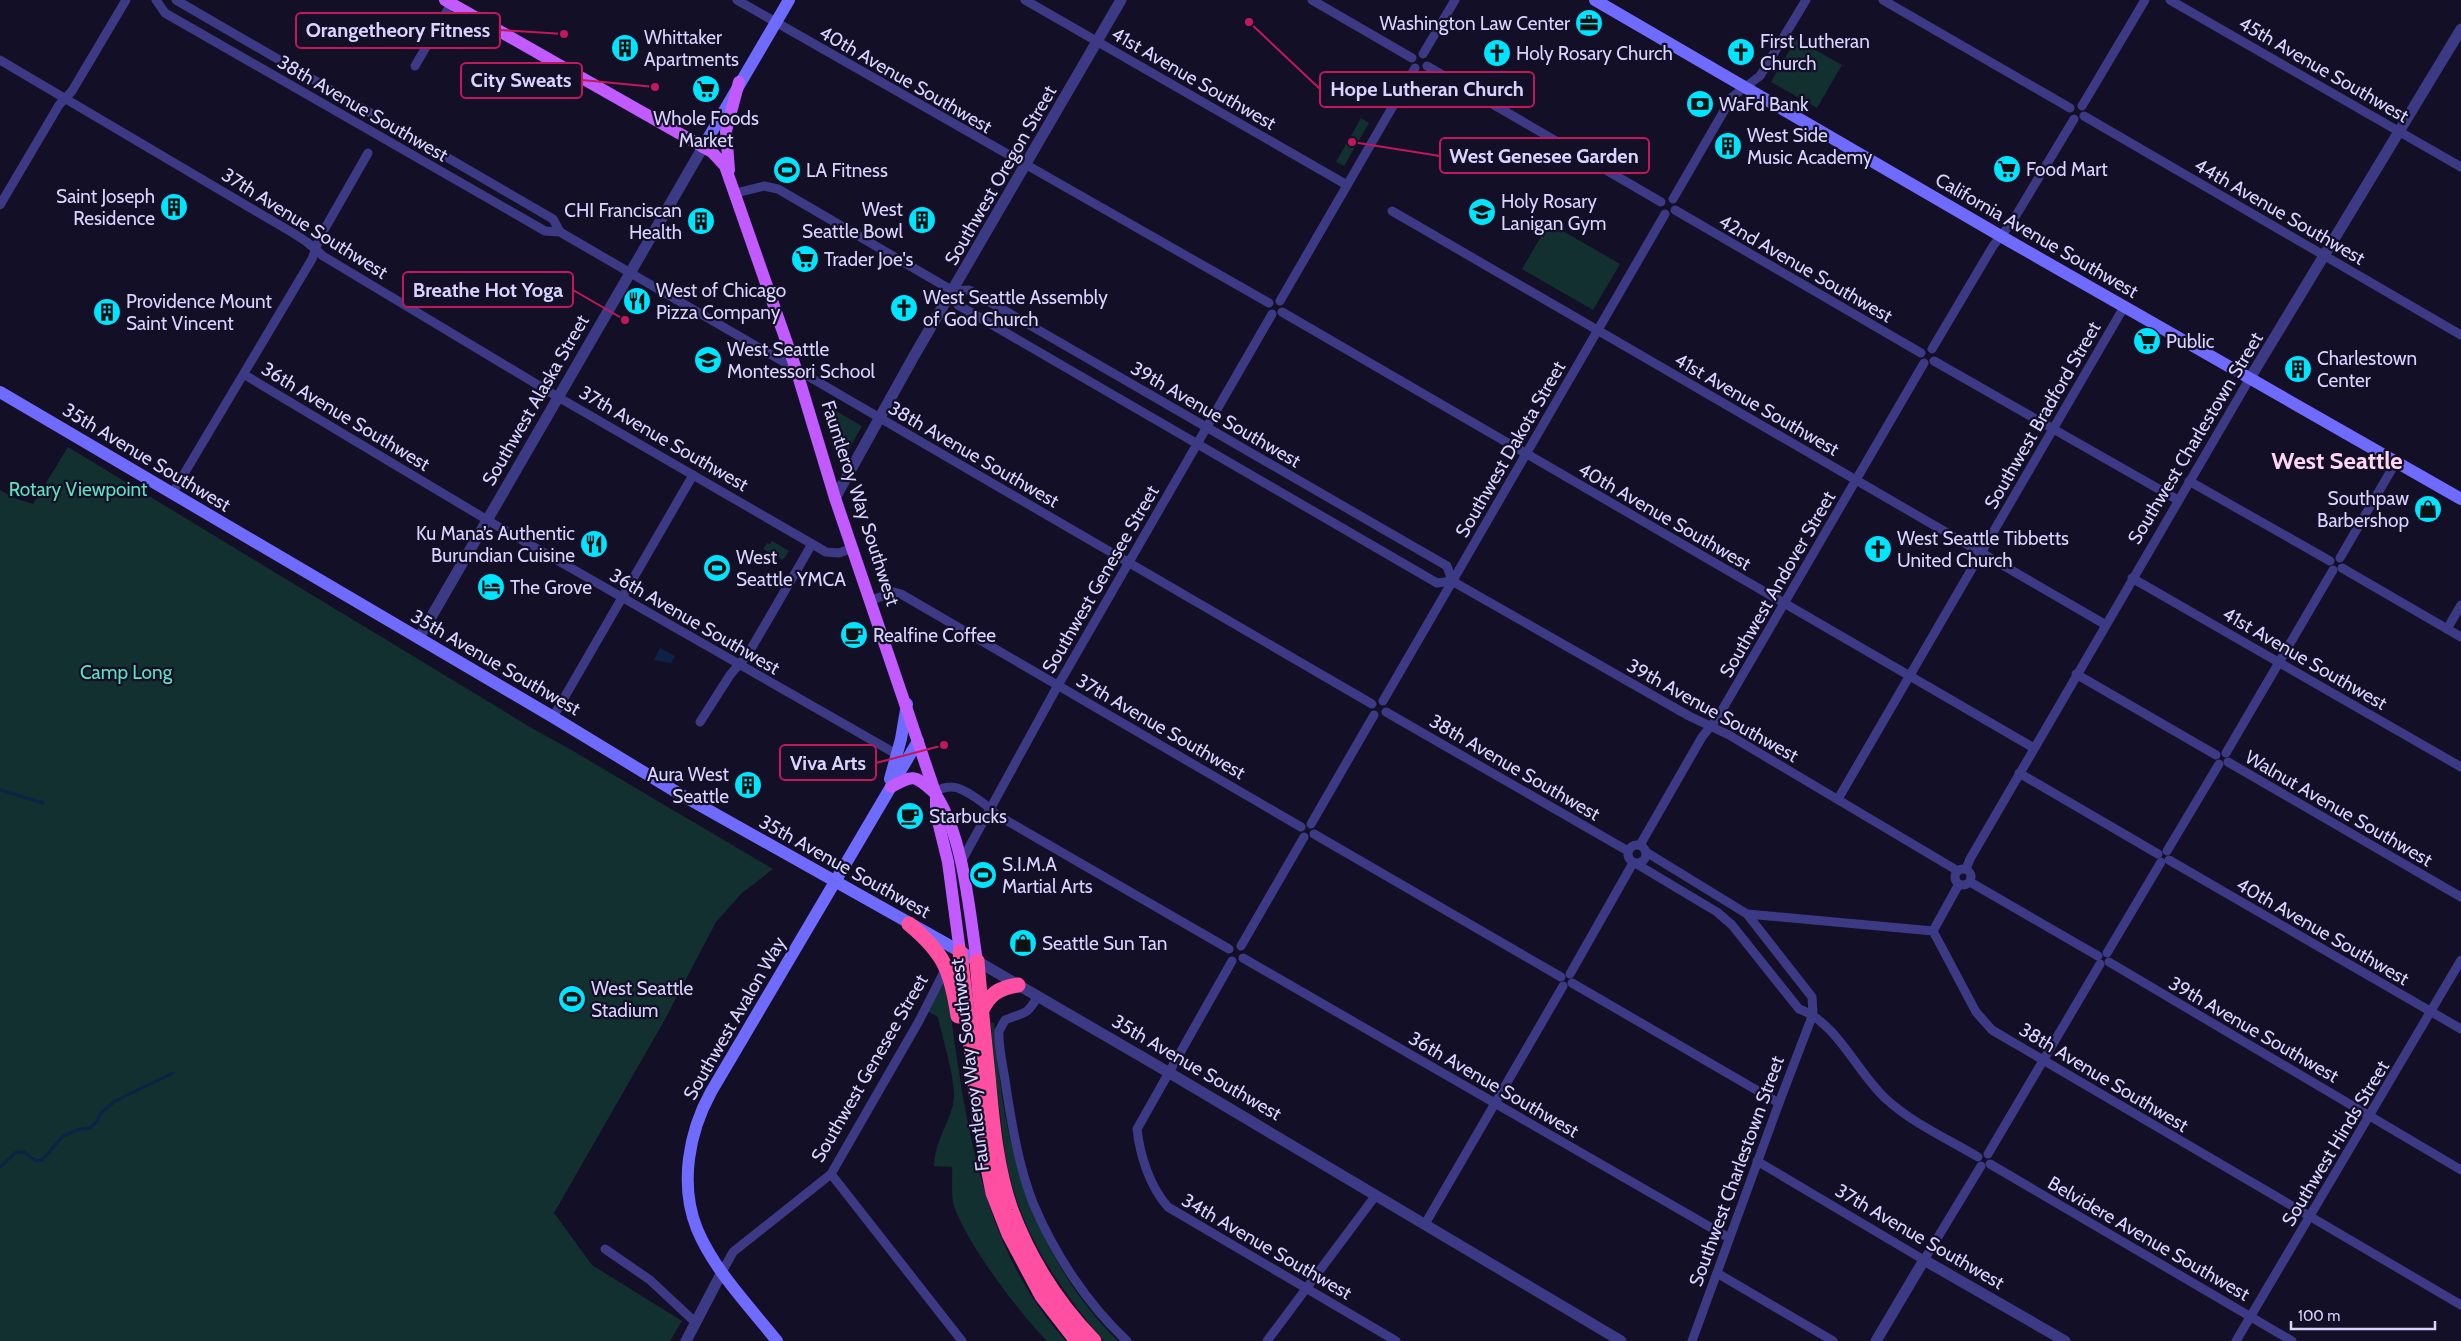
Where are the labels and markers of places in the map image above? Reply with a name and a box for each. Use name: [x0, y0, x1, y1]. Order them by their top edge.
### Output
office icon: Washington Law Center: [1574, 8, 1604, 38]
place label: Washington Law Center: [1380, 12, 1570, 35]
callout: Orangetheory Fitness: [296, 13, 500, 48]
place label: Whittaker Apartments: [644, 26, 739, 71]
place label: First Lutheran Church: [1760, 30, 1870, 75]
building icon: Whittaker Apartments: [610, 33, 640, 63]
church icon: First Lutheran Church: [1726, 37, 1756, 67]
church icon: Holy Rosary Church: [1482, 38, 1512, 68]
place label: Holy Rosary Church: [1516, 42, 1673, 65]
callout: City Sweats: [461, 63, 582, 98]
callout: Hope Lutheran Church: [1320, 72, 1534, 107]
supermarket icon: Whole Foods Market: [691, 74, 721, 104]
bank icon: WaFd Bank: [1685, 89, 1715, 119]
place label: WaFd Bank: [1719, 93, 1809, 116]
place label: Whole Foods Market: [653, 107, 759, 152]
place label: West Side Music Academy: [1747, 124, 1873, 169]
building icon: West Side Music Academy: [1713, 131, 1743, 161]
callout: West Genesee Garden: [1440, 138, 1649, 173]
supermarket icon: Food Mart: [1992, 154, 2022, 184]
sports icon: LA Fitness: [772, 155, 802, 185]
place label: Food Mart: [2026, 158, 2108, 181]
place label: LA Fitness: [806, 159, 888, 182]
place label: Saint Joseph Residence: [56, 185, 155, 230]
place label: Holy Rosary Lanigan Gym: [1501, 190, 1607, 235]
building icon: Saint Joseph Residence: [159, 192, 189, 222]
school or university icon: Holy Rosary Lanigan Gym: [1467, 197, 1497, 227]
place label: West Seattle Bowl: [802, 198, 904, 243]
place label: CHI Franciscan Health: [564, 199, 682, 244]
building icon: West Seattle Bowl: [907, 205, 937, 235]
building icon: CHI Franciscan Health: [686, 206, 716, 236]
supermarket icon: Trader Joe's: [790, 244, 820, 274]
place label: Trader Joe's: [824, 248, 914, 271]
callout: Breathe Hot Yoga: [403, 272, 573, 307]
place label: West of Chicago Pizza Company: [656, 279, 786, 324]
restaurant icon: West of Chicago Pizza Company: [622, 286, 652, 316]
place label: West Seattle Assembly of God Church: [923, 286, 1108, 331]
place label: Providence Mount Saint Vincent: [126, 290, 273, 335]
church icon: West Seattle Assembly of God Church: [889, 293, 919, 323]
building icon: Providence Mount Saint Vincent: [92, 297, 122, 327]
supermarket icon: Public: [2132, 326, 2162, 356]
place label: Public: [2166, 330, 2215, 353]
place label: West Seattle Montessori School: [727, 338, 876, 383]
school or university icon: West Seattle Montessori School: [693, 345, 723, 375]
place label: Charlestown Center: [2317, 347, 2417, 392]
building icon: Charlestown Center: [2283, 354, 2313, 384]
place label: Southpaw Barbershop: [2317, 487, 2409, 532]
shop icon: Southpaw Barbershop: [2413, 494, 2443, 524]
place label: Ku Mana’s Authentic Burundian Cuisine: [416, 522, 575, 567]
place label: West Seattle Tibbetts United Church: [1897, 527, 2069, 572]
restaurant icon: Ku Mana’s Authentic Burundian Cuisine: [579, 529, 609, 559]
church icon: West Seattle Tibbetts United Church: [1863, 534, 1893, 564]
place label: West Seattle YMCA: [736, 546, 846, 591]
sports icon: West Seattle YMCA: [702, 553, 732, 583]
hotel icon: The Grove: [476, 572, 506, 602]
place label: The Grove: [510, 576, 592, 599]
cafe icon: Realfine Coffee: [839, 620, 869, 650]
place label: Realfine Coffee: [873, 624, 996, 647]
callout: Viva Arts: [780, 745, 876, 780]
place label: Aura West Seattle: [647, 763, 730, 808]
building icon: Aura West Seattle: [733, 770, 763, 800]
cafe icon: Starbucks: [895, 801, 925, 831]
place label: Starbucks: [929, 805, 1007, 828]
place label: S.I.M.A Martial Arts: [1002, 853, 1093, 898]
sports icon: S.I.M.A Martial Arts: [968, 860, 998, 890]
shop icon: Seattle Sun Tan: [1008, 928, 1038, 958]
place label: Seattle Sun Tan: [1042, 932, 1168, 955]
place label: West Seattle Stadium: [591, 977, 693, 1022]
sports icon: West Seattle Stadium: [557, 984, 587, 1014]

